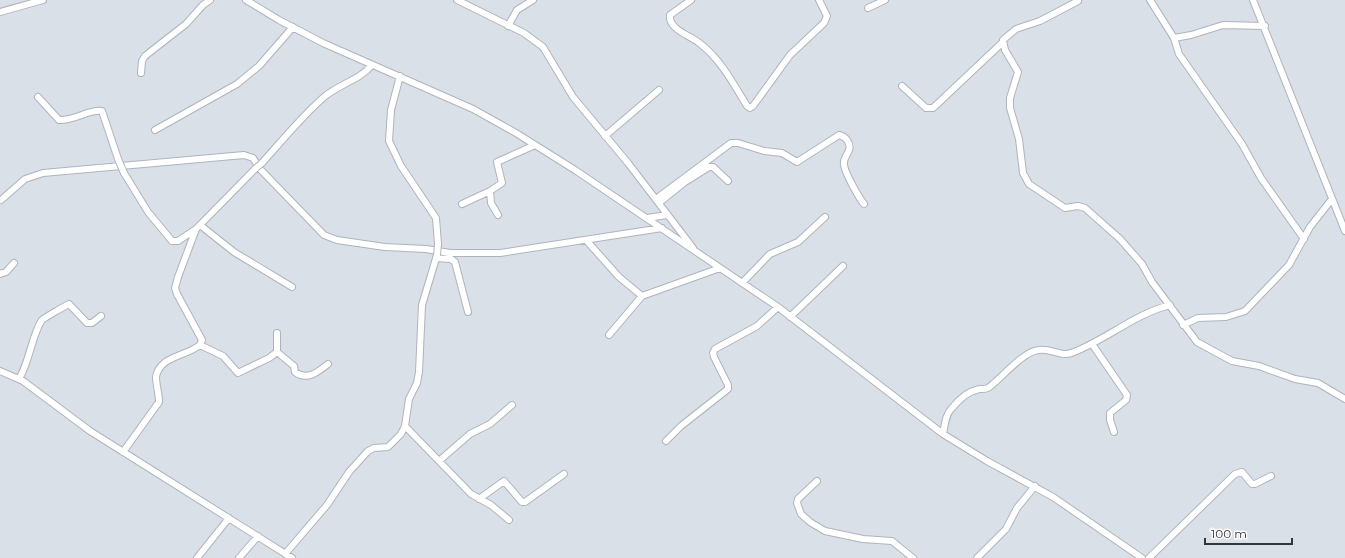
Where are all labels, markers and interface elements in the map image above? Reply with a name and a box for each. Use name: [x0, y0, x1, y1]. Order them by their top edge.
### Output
scale bar: [1205, 520, 1292, 546]
text: 100 m: [1211, 526, 1247, 541]

